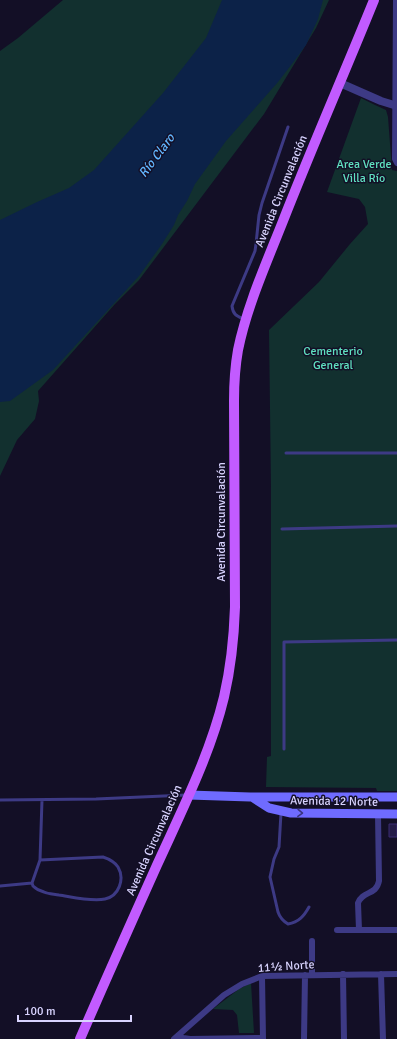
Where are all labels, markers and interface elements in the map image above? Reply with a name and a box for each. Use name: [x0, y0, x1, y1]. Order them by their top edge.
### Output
water label: Río Claro: [135, 130, 179, 181]
street label: Avenida Circunvalación: [252, 133, 311, 249]
park label: Area Verde Villa Río: [336, 157, 392, 186]
park label: Cementerio General: [303, 344, 363, 373]
street label: Avenida Circunvalación: [214, 462, 229, 582]
street label: Avenida Circunvalación: [123, 783, 186, 898]
street label: Avenida 12 Norte: [290, 793, 378, 810]
one-way arrow: [297, 809, 303, 818]
street label: 11½ Norte: [257, 957, 315, 976]
scale bar: [18, 997, 131, 1023]
text: 100 m: [24, 1004, 56, 1019]

